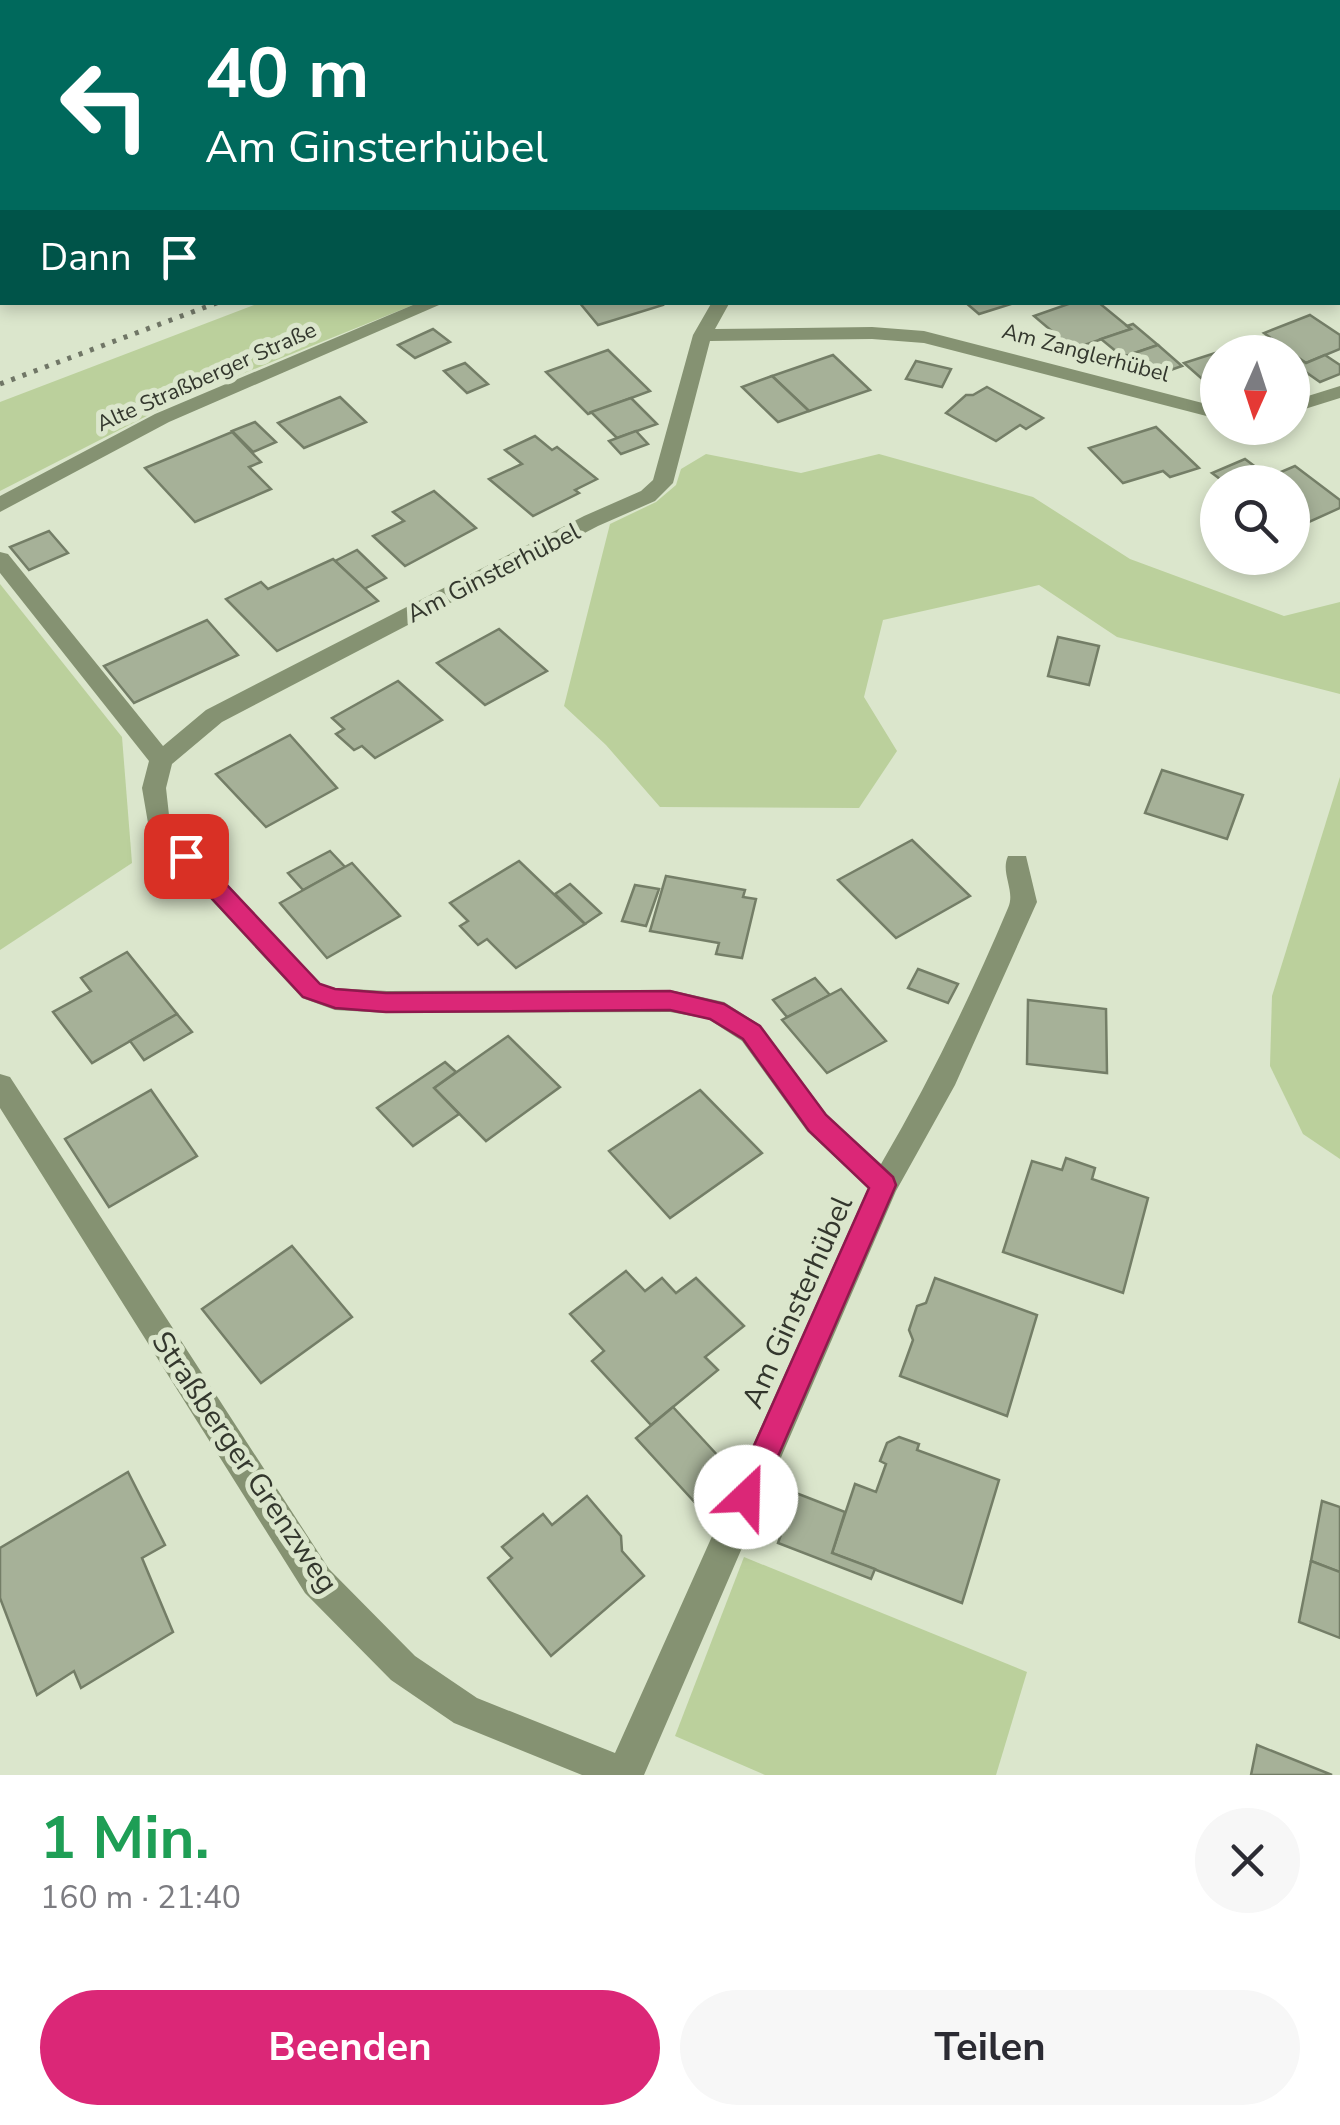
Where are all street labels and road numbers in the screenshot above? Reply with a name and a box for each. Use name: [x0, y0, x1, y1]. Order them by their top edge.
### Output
street label: Alte Straßberger Straße: [92, 315, 321, 439]
street label: Am Zanglerhübel: [999, 316, 1173, 390]
street label: Am Ginsterhübel: [401, 514, 587, 631]
street label: Am Ginsterhübel: [732, 1189, 863, 1415]
street label: Straßberger Grenzweg: [142, 1323, 348, 1601]

